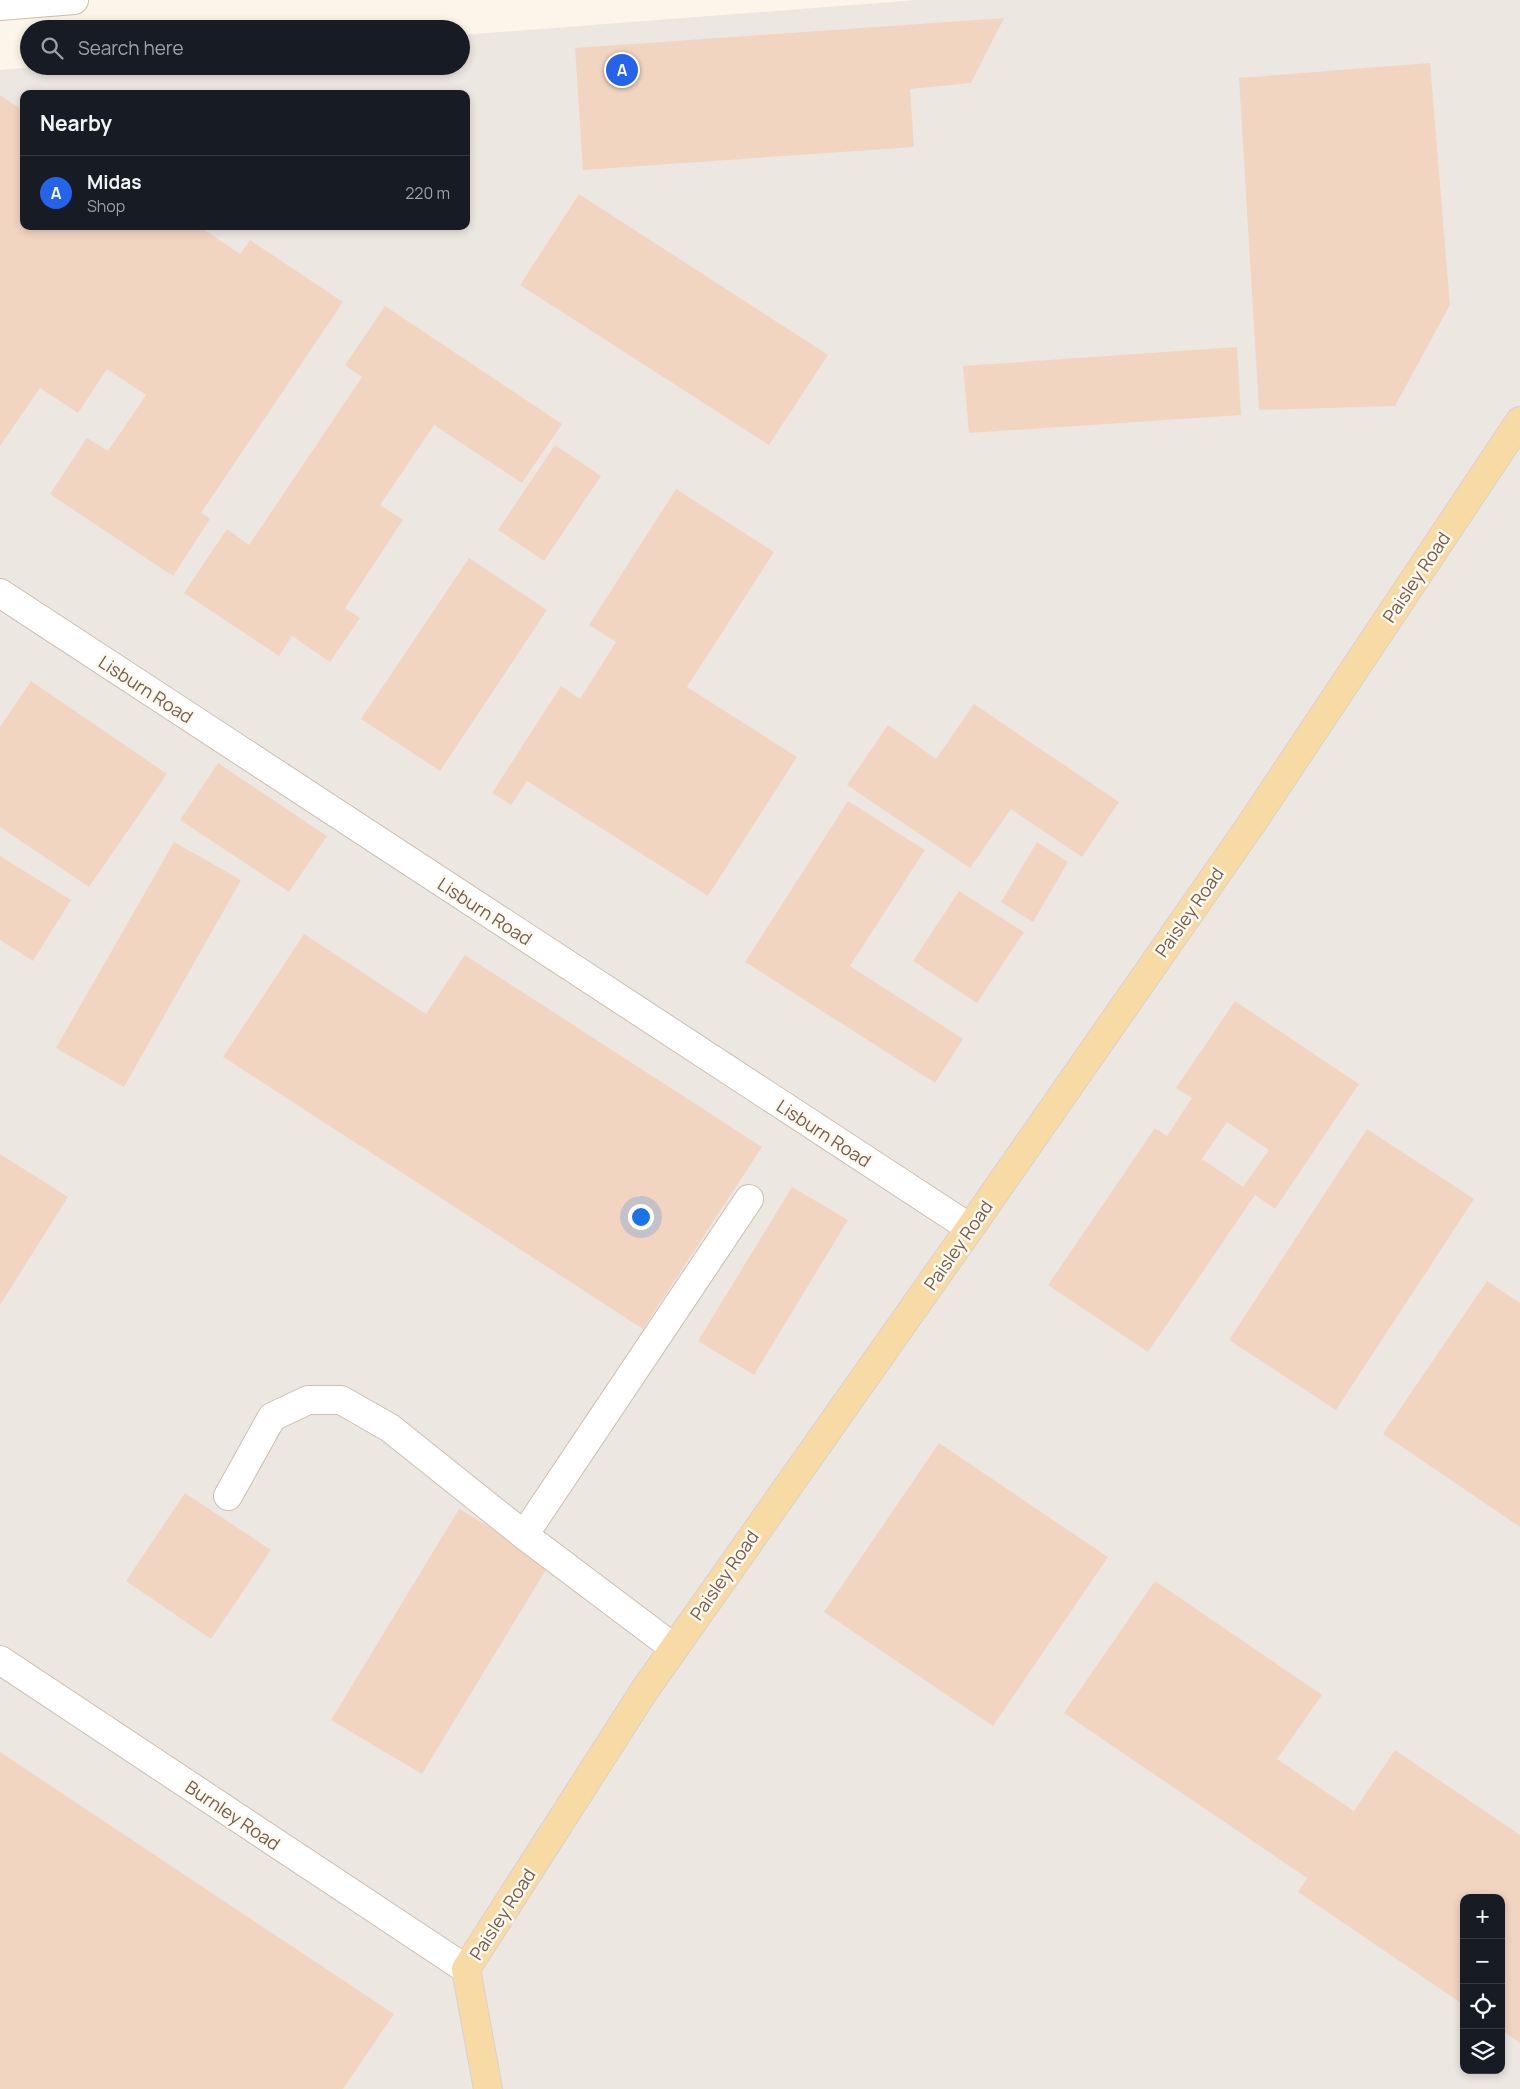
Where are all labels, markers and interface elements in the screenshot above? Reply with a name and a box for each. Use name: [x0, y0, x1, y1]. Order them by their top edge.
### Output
search box: [20, 20, 470, 75]
icon: search: [38, 34, 66, 62]
text: Search here: [78, 35, 184, 61]
pin: A: [606, 51, 638, 89]
text: Nearby: [40, 109, 112, 137]
text: Midas: [87, 169, 142, 195]
text: A: [51, 182, 61, 204]
text: 220 m: [405, 182, 450, 204]
text: Shop: [87, 195, 125, 217]
street label: Paisley Road: [1377, 527, 1455, 627]
street label: Lisburn Road: [94, 650, 198, 728]
street label: Paisley Road: [1149, 862, 1229, 962]
street label: Lisburn Road: [433, 872, 537, 950]
street label: Lisburn Road: [772, 1094, 876, 1172]
street label: Paisley Road: [918, 1195, 998, 1295]
your location: [628, 1204, 654, 1230]
street label: Paisley Road: [684, 1525, 764, 1625]
street label: Burnley Road: [181, 1775, 285, 1855]
street label: Paisley Road: [464, 1864, 540, 1964]
map controls: [1460, 1894, 1505, 2074]
button: +: [1460, 1894, 1505, 1939]
button: −: [1460, 1939, 1505, 1984]
button: locate: [1460, 1984, 1505, 2029]
button: layers: [1460, 2029, 1505, 2074]

